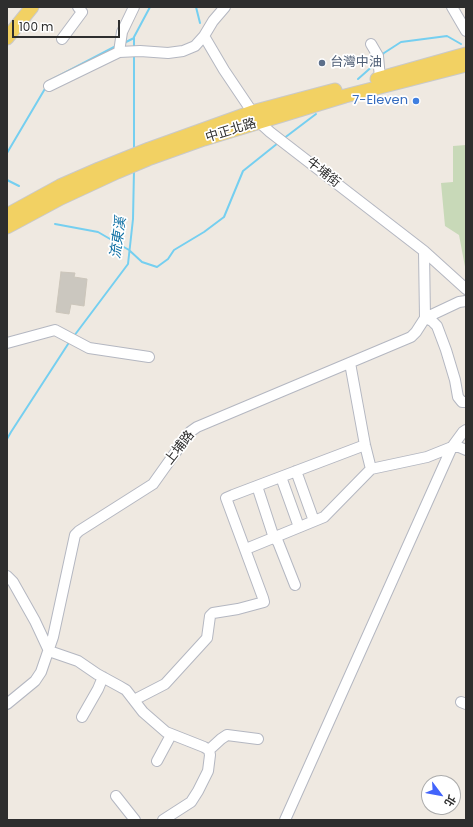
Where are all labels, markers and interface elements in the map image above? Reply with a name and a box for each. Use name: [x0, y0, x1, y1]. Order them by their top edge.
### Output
scale bar: [14, 12, 122, 38]
text: 100 m: [19, 18, 53, 35]
place label: 台灣中油: [330, 55, 382, 71]
marker: 台灣中油: [317, 58, 327, 68]
place label: 7-Eleven: [352, 93, 408, 109]
marker: 7-Eleven: [411, 96, 421, 106]
street label: 中正北路: [204, 116, 258, 146]
street label: 牛埔街: [303, 155, 343, 191]
water label: 流東溪: [108, 216, 130, 260]
street label: 上埔路: [162, 428, 198, 468]
north arrow: [421, 775, 461, 815]
text: 北: [441, 792, 460, 810]

